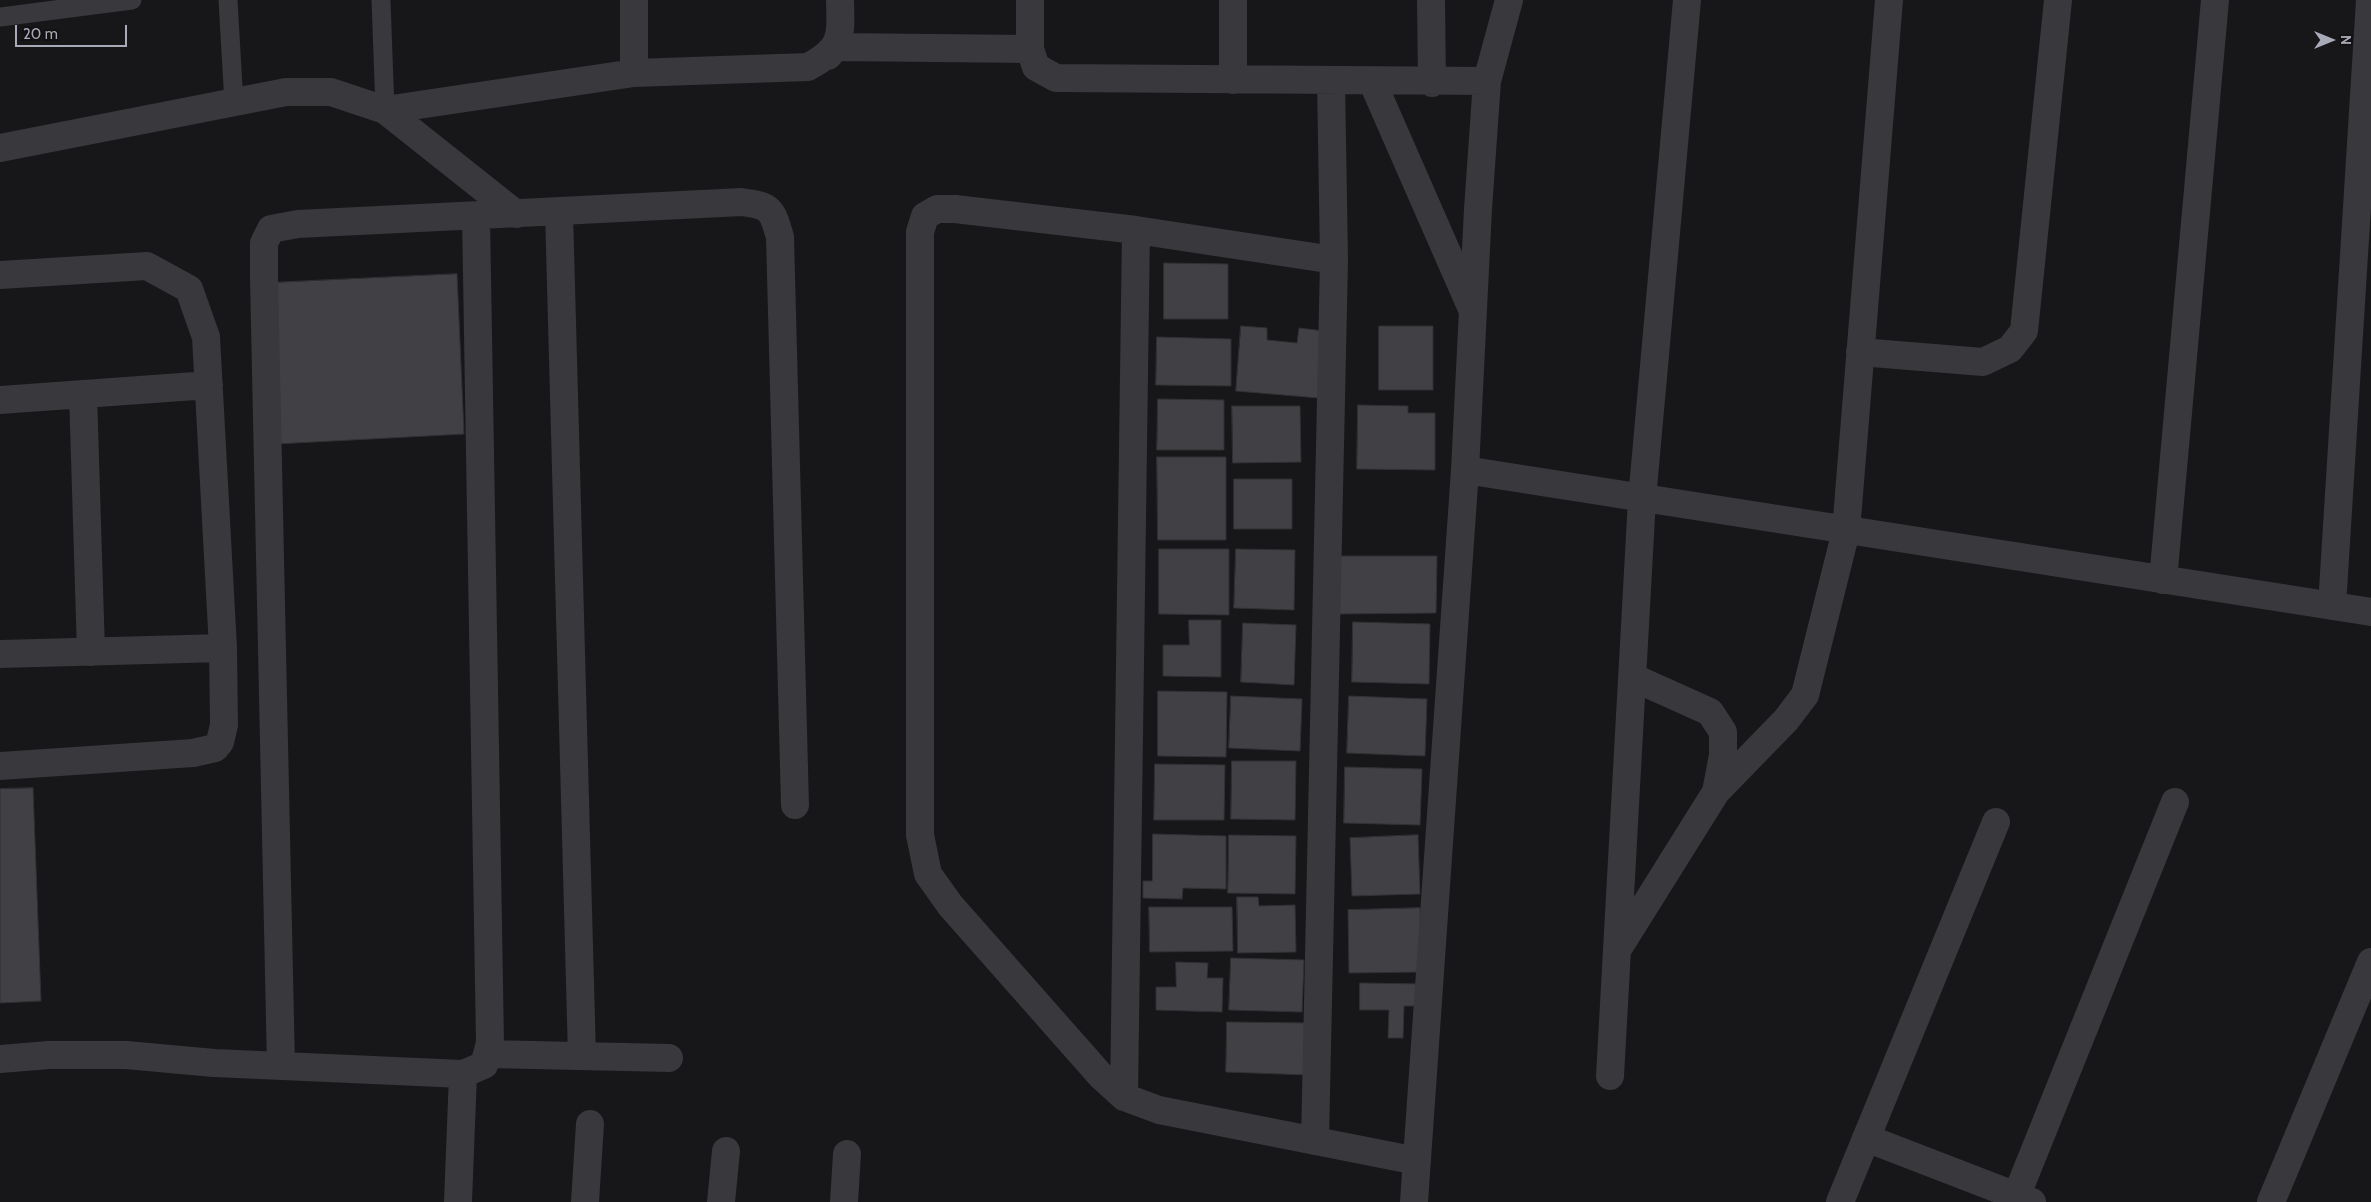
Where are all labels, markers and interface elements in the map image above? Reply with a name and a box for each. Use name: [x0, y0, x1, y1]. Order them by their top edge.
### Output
scale bar: [18, 15, 130, 47]
north arrow: [2306, 15, 2356, 65]
text: 20 m: [23, 25, 58, 43]
text: N: [2337, 35, 2355, 45]

